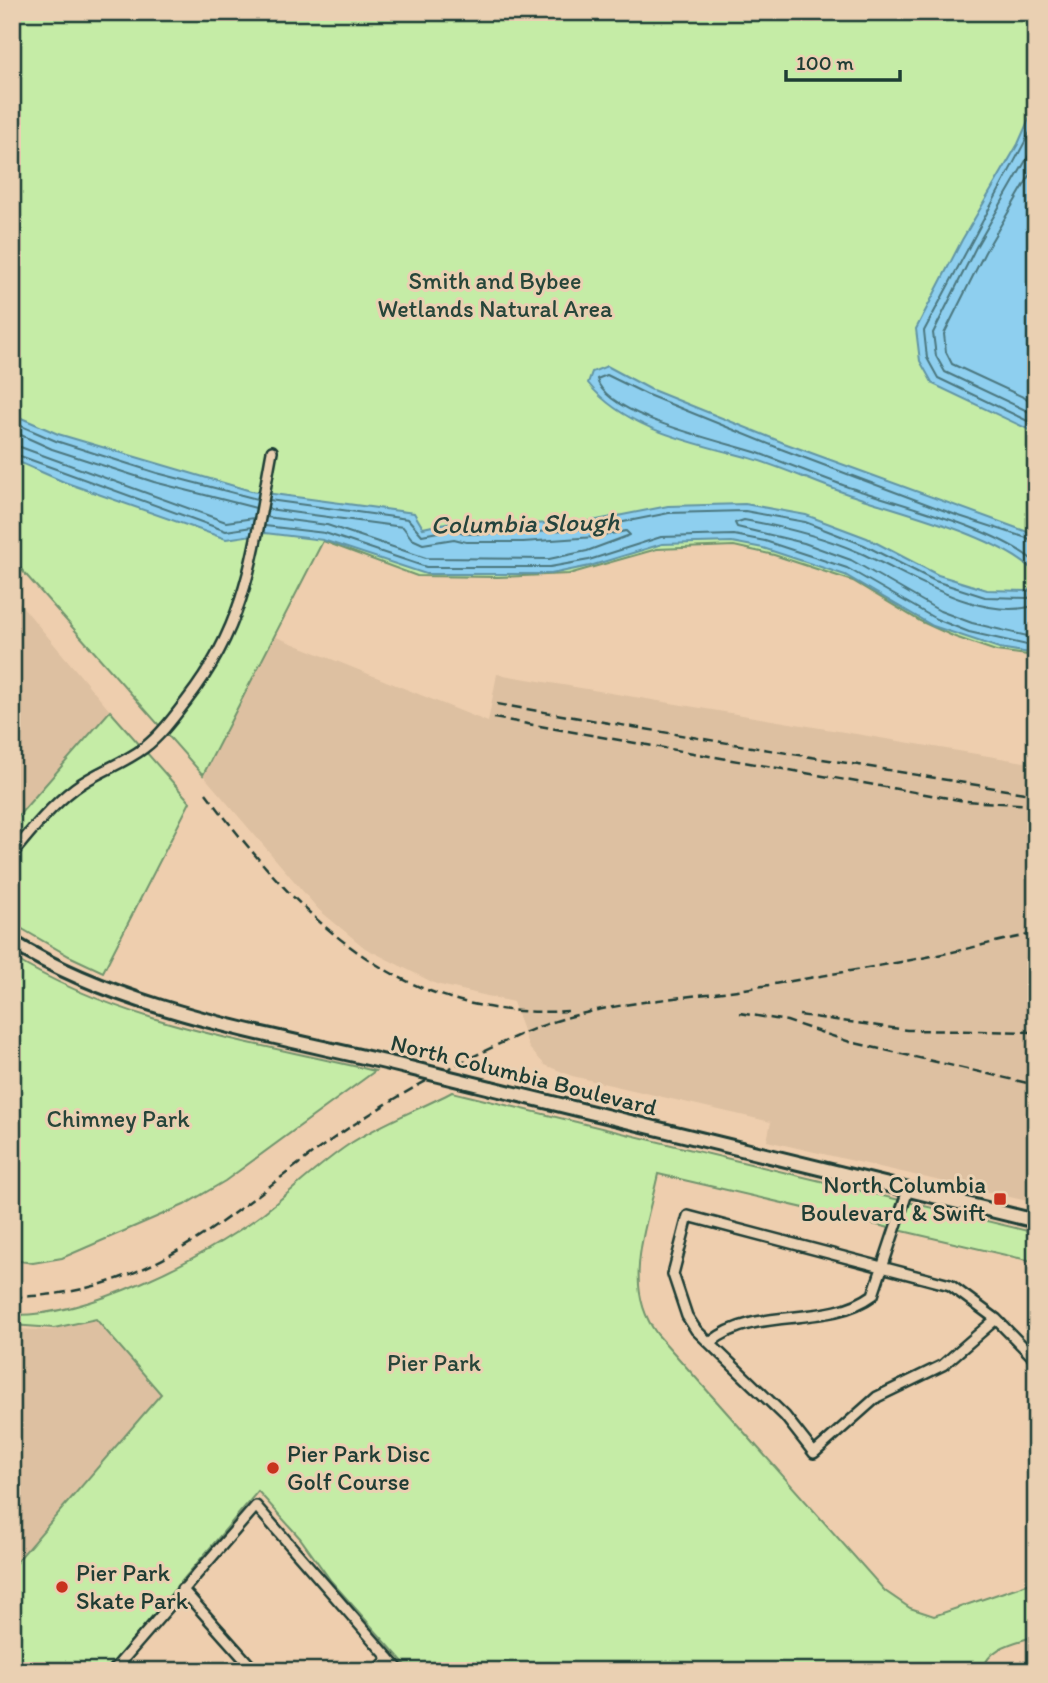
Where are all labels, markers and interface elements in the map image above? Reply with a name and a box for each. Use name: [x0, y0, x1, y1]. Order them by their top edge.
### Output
scale bar: [786, 38, 899, 82]
text: 100 m: [796, 50, 854, 75]
park label: Smith and Bybee Wetlands Natural Area: [377, 266, 613, 323]
water label: Columbia Slough: [430, 505, 620, 541]
street label: North Columbia Boulevard: [388, 1027, 660, 1122]
park label: Chimney Park: [46, 1104, 190, 1133]
place label: North Columbia Boulevard & Swift: [800, 1170, 986, 1227]
marker: North Columbia Boulevard & Swift: [992, 1191, 1008, 1207]
park label: Pier Park: [387, 1348, 481, 1377]
place label: Pier Park Disc Golf Course: [287, 1439, 430, 1496]
marker: Pier Park Disc Golf Course: [265, 1460, 281, 1476]
place label: Pier Park Skate Park: [76, 1558, 189, 1615]
marker: Pier Park Skate Park: [54, 1579, 70, 1595]

